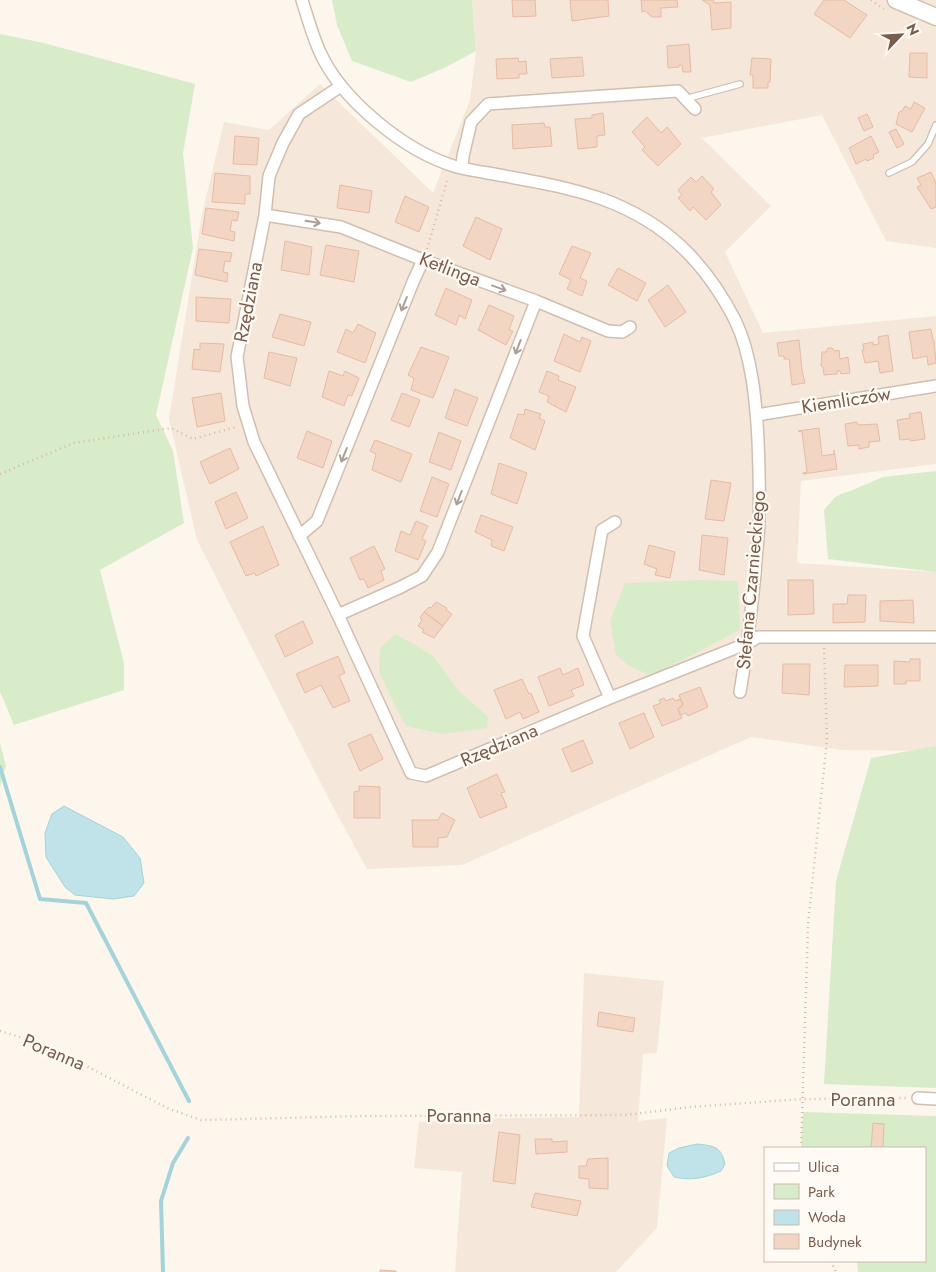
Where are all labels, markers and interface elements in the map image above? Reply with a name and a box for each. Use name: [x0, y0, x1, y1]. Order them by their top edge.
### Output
north arrow: [876, 10, 926, 60]
text: N: [901, 20, 924, 39]
one-way arrow: [304, 218, 320, 228]
street label: Ketlinga: [415, 245, 485, 293]
street label: Rzędziana: [227, 259, 269, 345]
one-way arrow: [490, 284, 506, 293]
one-way arrow: [399, 296, 408, 312]
one-way arrow: [513, 339, 522, 354]
street label: Kiemliczów: [799, 380, 893, 420]
one-way arrow: [339, 447, 348, 462]
street label: Stefana Czarnieckiego: [730, 489, 772, 671]
one-way arrow: [454, 490, 463, 505]
street label: Rzędziana: [456, 717, 542, 773]
street label: Poranna: [19, 1027, 89, 1077]
street label: Poranna: [831, 1086, 895, 1113]
street label: Poranna: [427, 1102, 491, 1129]
legend: [764, 1147, 926, 1262]
text: Ulica: [808, 1156, 839, 1178]
text: Park: [808, 1181, 835, 1203]
text: Woda: [808, 1206, 846, 1228]
text: Budynek: [808, 1231, 862, 1253]

